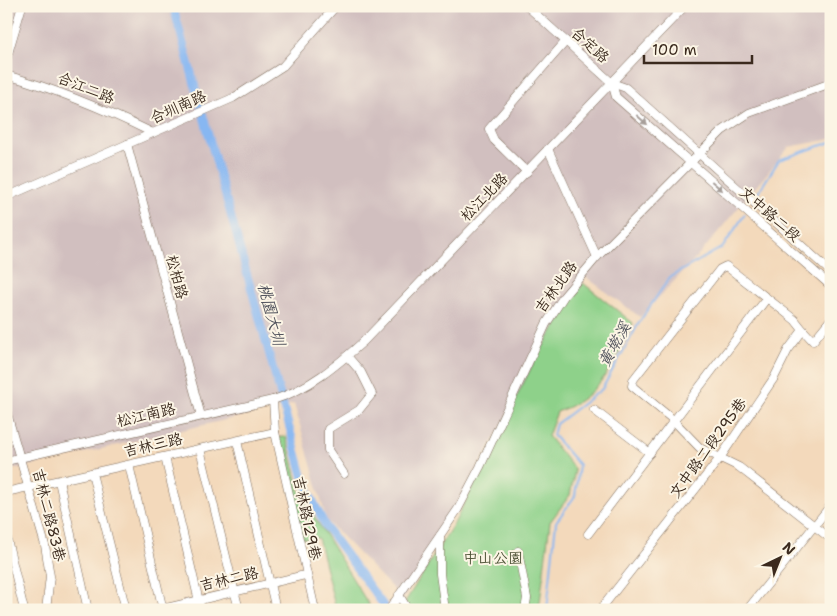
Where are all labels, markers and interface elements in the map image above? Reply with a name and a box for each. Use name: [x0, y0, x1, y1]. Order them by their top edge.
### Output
street label: 合定路: [567, 23, 613, 67]
scale bar: [644, 32, 752, 64]
text: 100 m: [652, 40, 697, 60]
street label: 合江二路: [54, 67, 118, 109]
street label: 合圳南路: [147, 86, 209, 128]
one-way arrow: [635, 114, 648, 125]
street label: 松江北路: [456, 168, 512, 226]
one-way arrow: [711, 180, 723, 191]
street label: 文中路二段: [735, 182, 805, 246]
street label: 松柏路: [162, 253, 192, 301]
street label: 吉林北路: [530, 257, 582, 317]
water label: 桃園大圳: [253, 280, 290, 350]
water label: 黃墘溪: [594, 317, 636, 370]
street label: 文中路二段295巷: [665, 394, 751, 502]
street label: 松江南路: [115, 399, 177, 431]
street label: 吉林三路: [122, 429, 184, 461]
street label: 吉林二路83巷: [28, 466, 70, 564]
street label: 吉林路129巷: [288, 474, 326, 562]
north arrow: [754, 534, 804, 584]
text: N: [779, 538, 799, 559]
park label: 中山公園: [463, 548, 523, 568]
street label: 吉林二路: [198, 563, 260, 595]

